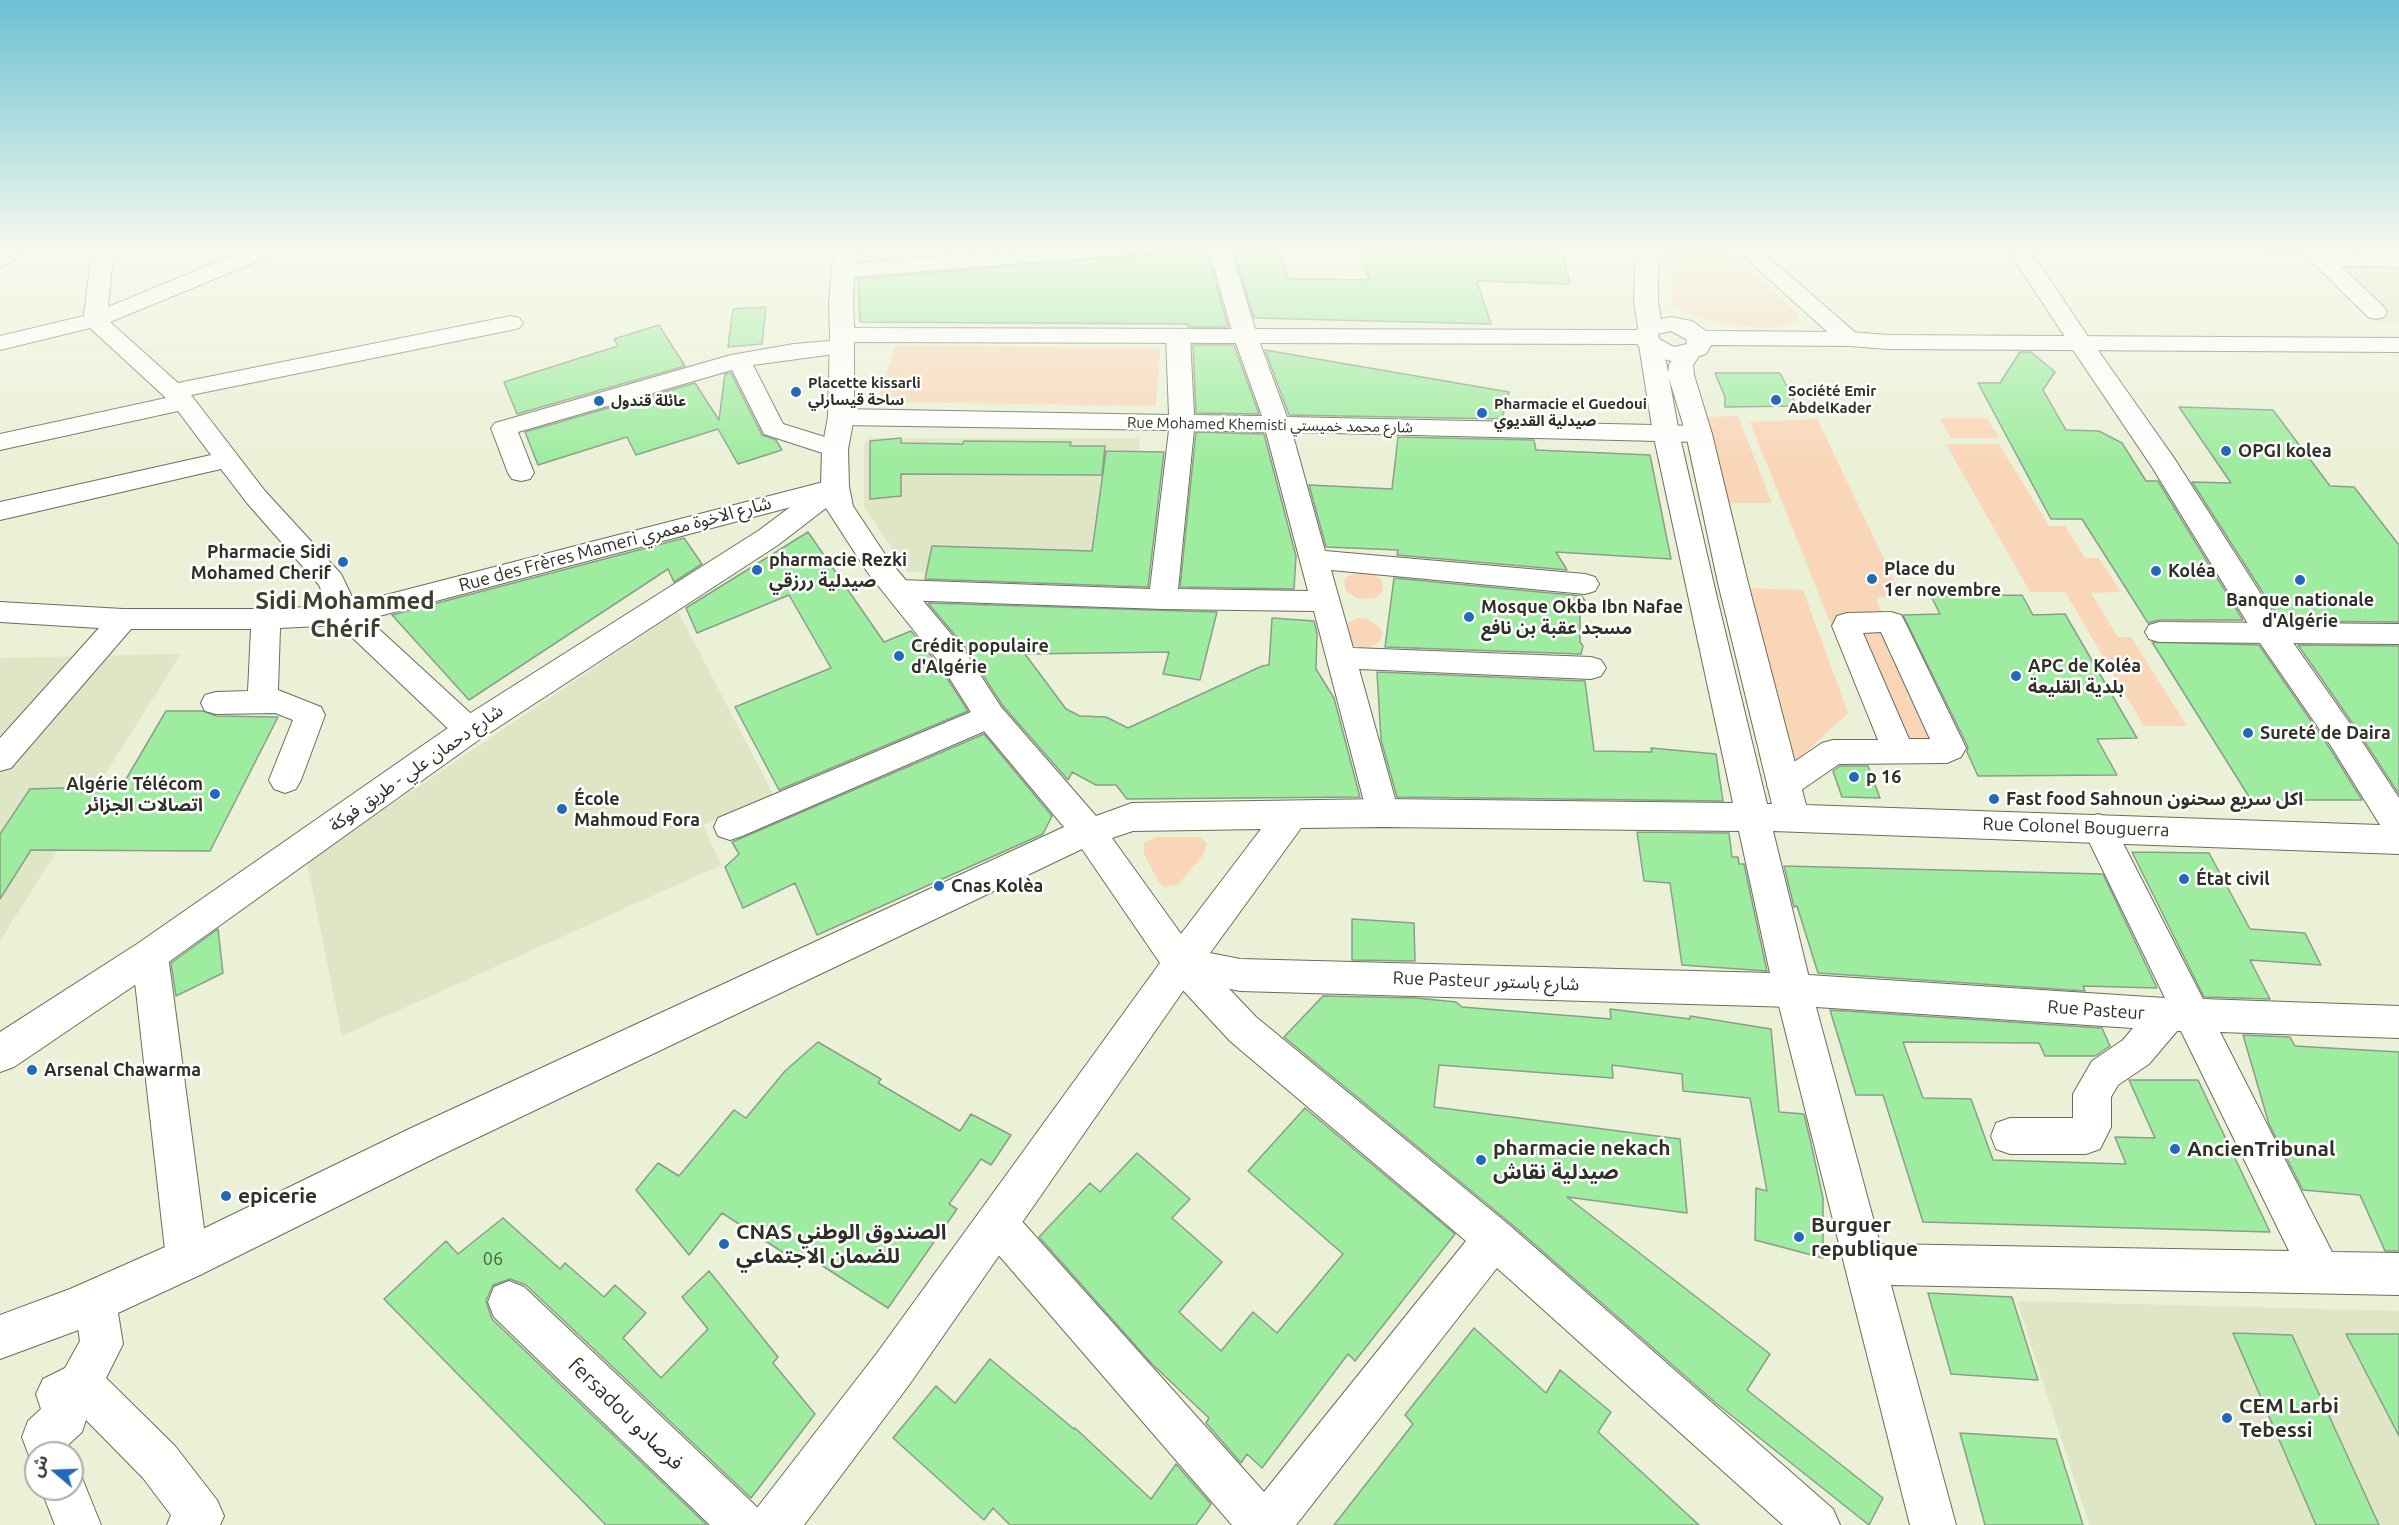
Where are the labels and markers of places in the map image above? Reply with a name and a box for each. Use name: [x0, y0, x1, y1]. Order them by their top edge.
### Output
place label: Placette kissarli ساحة قيسارلي: [808, 374, 921, 409]
place label: Société Emir AbdelKader: [1788, 382, 1876, 417]
marker: Placette kissarli ساحة قيسارلي: [789, 385, 803, 399]
place label: عائلة قندول: [611, 392, 686, 410]
marker: Société Emir AbdelKader: [1769, 393, 1783, 407]
marker: عائلة قندول: [592, 394, 606, 408]
place label: Pharmacie el Guedoui صيدلية القديوي: [1494, 395, 1647, 430]
marker: Pharmacie el Guedoui صيدلية القديوي: [1475, 406, 1489, 420]
place label: OPGI kolea: [2238, 440, 2332, 462]
marker: OPGI kolea: [2219, 444, 2233, 458]
place label: Pharmacie Sidi Mohamed Cherif: [191, 541, 331, 584]
place label: pharmacie Rezki صيدلية ررزقي: [769, 549, 907, 592]
marker: Pharmacie Sidi Mohamed Cherif: [336, 555, 350, 569]
place label: Place du 1er novembre: [1884, 558, 2001, 600]
place label: Koléa: [2168, 560, 2216, 582]
marker: pharmacie Rezki صيدلية ررزقي: [750, 563, 764, 577]
marker: Koléa: [2149, 564, 2163, 578]
marker: Place du 1er novembre: [1865, 572, 1879, 586]
marker: Banque nationale d'Algérie: [2293, 573, 2307, 587]
place label: Banque nationale d'Algérie: [2226, 589, 2374, 632]
place label: Mosque Okba Ibn Nafae مسجد عقبة بن نافع: [1481, 596, 1683, 638]
marker: Mosque Okba Ibn Nafae مسجد عقبة بن نافع: [1462, 610, 1476, 624]
place label: Crédit populaire d'Algérie: [911, 635, 1049, 678]
marker: Crédit populaire d'Algérie: [892, 649, 906, 663]
place label: APC de Koléa بلدية القليعة: [2028, 655, 2141, 698]
marker: APC de Koléa بلدية القليعة: [2009, 669, 2023, 683]
place label: Sureté de Daira: [2260, 722, 2391, 744]
marker: Sureté de Daira: [2241, 726, 2255, 740]
place label: p 16: [1866, 766, 1901, 788]
marker: p 16: [1847, 770, 1861, 784]
place label: Algérie Télécom اتصالات الجزائر: [66, 773, 203, 816]
marker: Algérie Télécom اتصالات الجزائر: [208, 787, 222, 801]
place label: École Mahmoud Fora: [574, 788, 700, 830]
place label: Fast food Sahnoun اكل سريع سحنون: [2006, 788, 2303, 810]
marker: Fast food Sahnoun اكل سريع سحنون: [1987, 792, 2001, 806]
marker: École Mahmoud Fora: [555, 802, 569, 816]
place label: État civil: [2196, 868, 2270, 890]
marker: État civil: [2177, 872, 2191, 886]
place label: Cnas Kolèa: [951, 875, 1043, 897]
marker: Cnas Kolèa: [932, 879, 946, 893]
place label: Arsenal Chawarma: [44, 1059, 201, 1081]
marker: Arsenal Chawarma: [25, 1063, 39, 1077]
place label: pharmacie nekach صيدلية نقاش: [1493, 1135, 1671, 1185]
place label: AncienTribunal: [2187, 1136, 2335, 1162]
marker: AncienTribunal: [2168, 1142, 2182, 1156]
marker: pharmacie nekach صيدلية نقاش: [1474, 1153, 1488, 1167]
place label: epicerie: [238, 1183, 317, 1209]
marker: epicerie: [219, 1189, 233, 1203]
place label: Burguer republique: [1811, 1212, 1918, 1262]
place label: CNAS الصندوق الوطني للضمان الاجتماعي: [736, 1219, 946, 1269]
marker: Burguer republique: [1792, 1230, 1806, 1244]
marker: CNAS الصندوق الوطني للضمان الاجتماعي: [717, 1237, 731, 1251]
place label: CEM Larbi Tebessi: [2239, 1393, 2339, 1443]
marker: CEM Larbi Tebessi: [2220, 1411, 2234, 1425]

